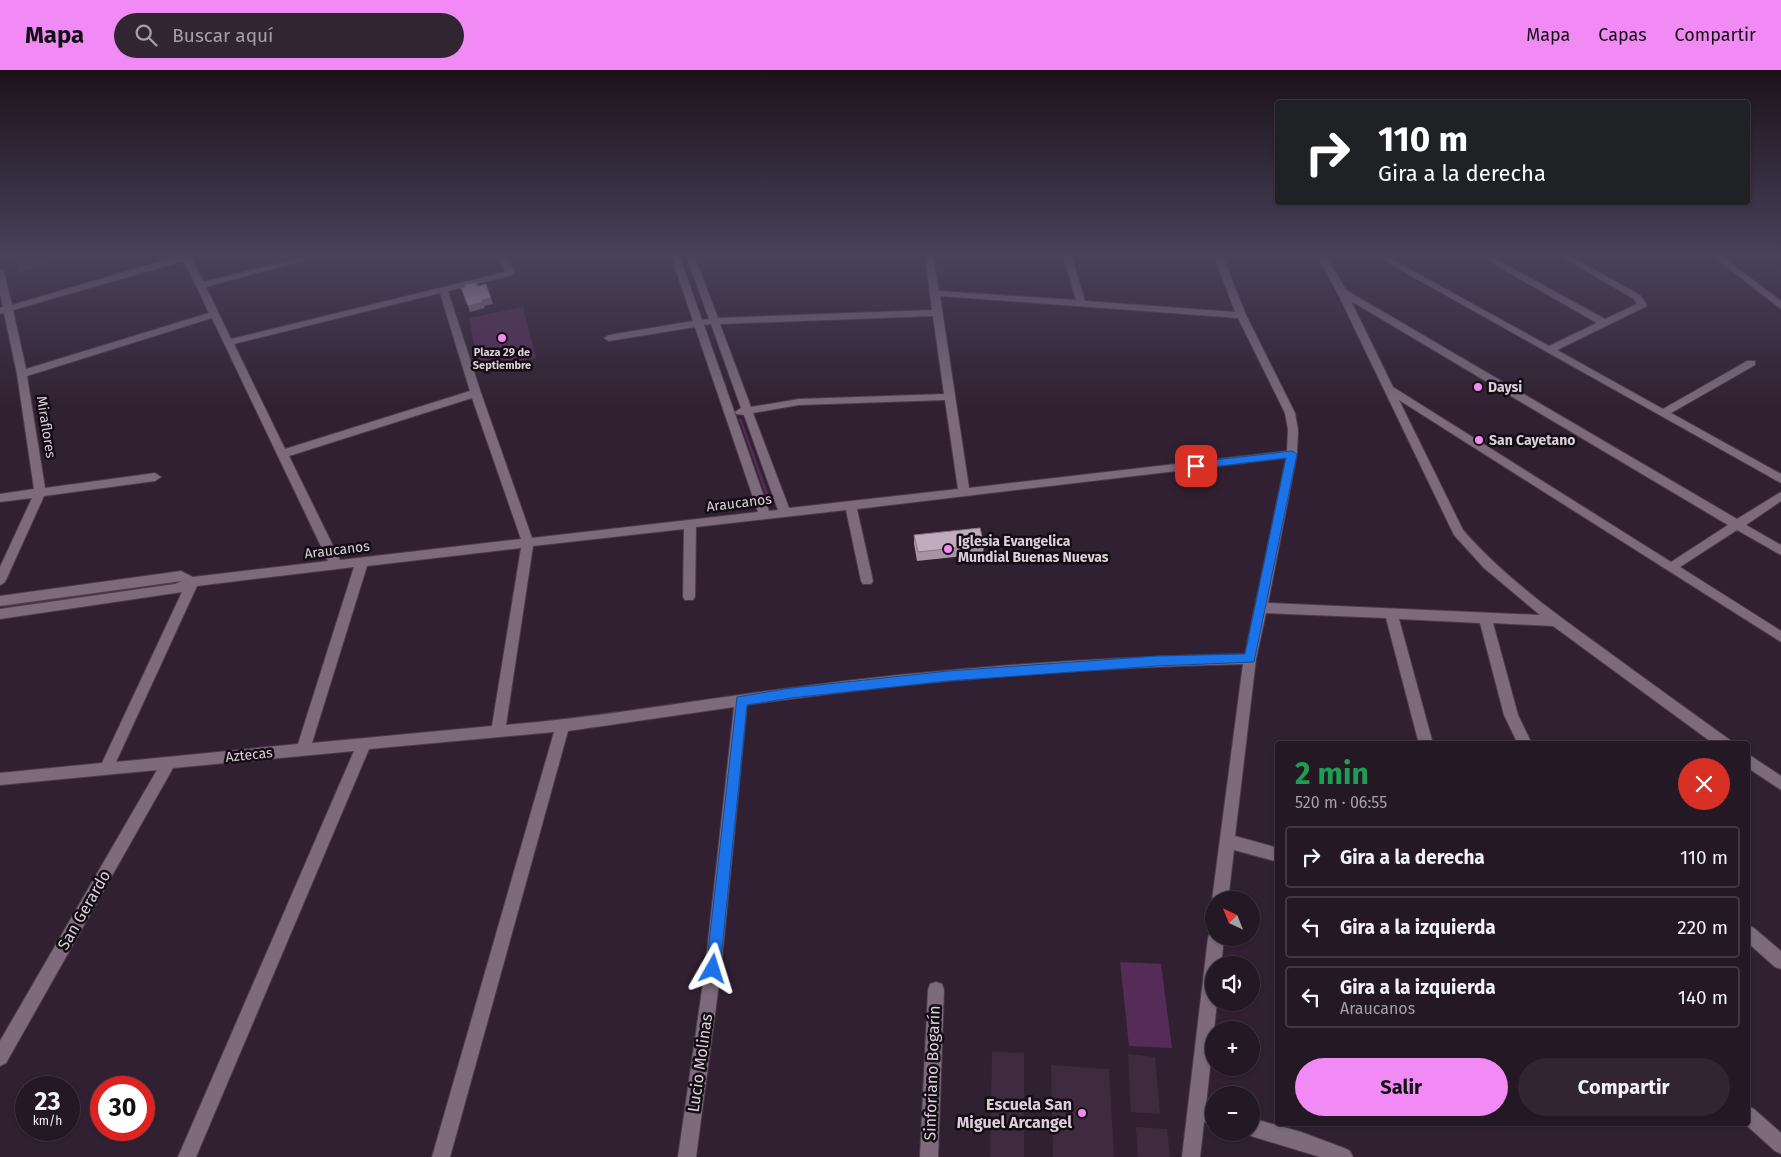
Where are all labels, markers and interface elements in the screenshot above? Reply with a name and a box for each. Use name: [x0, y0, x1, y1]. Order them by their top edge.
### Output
search box: [114, 13, 464, 58]
text: Mapa: [25, 21, 84, 49]
icon: search: [132, 21, 160, 49]
text: Buscar aquí: [172, 24, 273, 47]
text: Mapa: [1526, 24, 1570, 46]
text: Capas: [1598, 24, 1647, 46]
text: Compartir: [1675, 24, 1756, 46]
text: 110 m: [1378, 118, 1468, 160]
icon: right: [1295, 120, 1360, 185]
text: Gira a la derecha: [1378, 160, 1546, 187]
marker: Plaza 29 de Septiembre: [496, 332, 508, 344]
place label: Plaza 29 de Septiembre: [473, 346, 531, 372]
place label: Daysi: [1488, 379, 1522, 396]
marker: Daysi: [1472, 381, 1484, 393]
street label: Miraflores: [33, 395, 59, 460]
place label: San Cayetano: [1489, 432, 1575, 449]
marker: San Cayetano: [1473, 434, 1485, 446]
pin: [1175, 445, 1217, 487]
icon: arrive: [1182, 452, 1210, 480]
street label: Araucanos: [705, 490, 773, 515]
place label: Iglesia Evangelica Mundial Buenas Nuevas: [958, 533, 1109, 566]
street label: Araucanos: [303, 537, 371, 562]
marker: Iglesia Evangelica Mundial Buenas Nuevas: [942, 543, 954, 555]
street label: Aztecas: [225, 744, 274, 766]
text: 2 min: [1295, 756, 1369, 792]
button: close: [1678, 758, 1730, 810]
text: 520 m · 06:55: [1295, 793, 1387, 812]
icon: right: [1297, 843, 1325, 871]
text: Gira a la derecha: [1340, 846, 1485, 869]
text: 110 m: [1680, 846, 1728, 869]
street label: San Gerardo: [54, 867, 114, 953]
north arrow: [1205, 891, 1260, 946]
map controls: [1205, 891, 1260, 1141]
icon: left: [1297, 913, 1325, 941]
text: Gira a la izquierda: [1340, 916, 1496, 939]
text: 220 m: [1677, 916, 1728, 939]
position arrow: [686, 942, 738, 994]
button: sound: [1205, 956, 1260, 1011]
text: Gira a la izquierda: [1340, 976, 1496, 999]
icon: left: [1297, 983, 1325, 1011]
text: 140 m: [1678, 986, 1728, 1009]
text: Araucanos: [1340, 999, 1415, 1018]
street label: Sinforiano Bogarín: [920, 1005, 944, 1141]
street label: Lucio Molinas: [684, 1013, 716, 1113]
button: +: [1205, 1021, 1260, 1076]
button: Salir: [1295, 1058, 1508, 1116]
button: Compartir: [1518, 1058, 1730, 1116]
speed limit sign: 30: [90, 1076, 155, 1141]
button: −: [1205, 1086, 1260, 1141]
text: 23: [35, 1087, 60, 1117]
place label: Escuela San Miguel Arcangel: [957, 1095, 1072, 1132]
marker: Escuela San Miguel Arcangel: [1076, 1107, 1088, 1119]
text: km/h: [33, 1114, 62, 1128]

